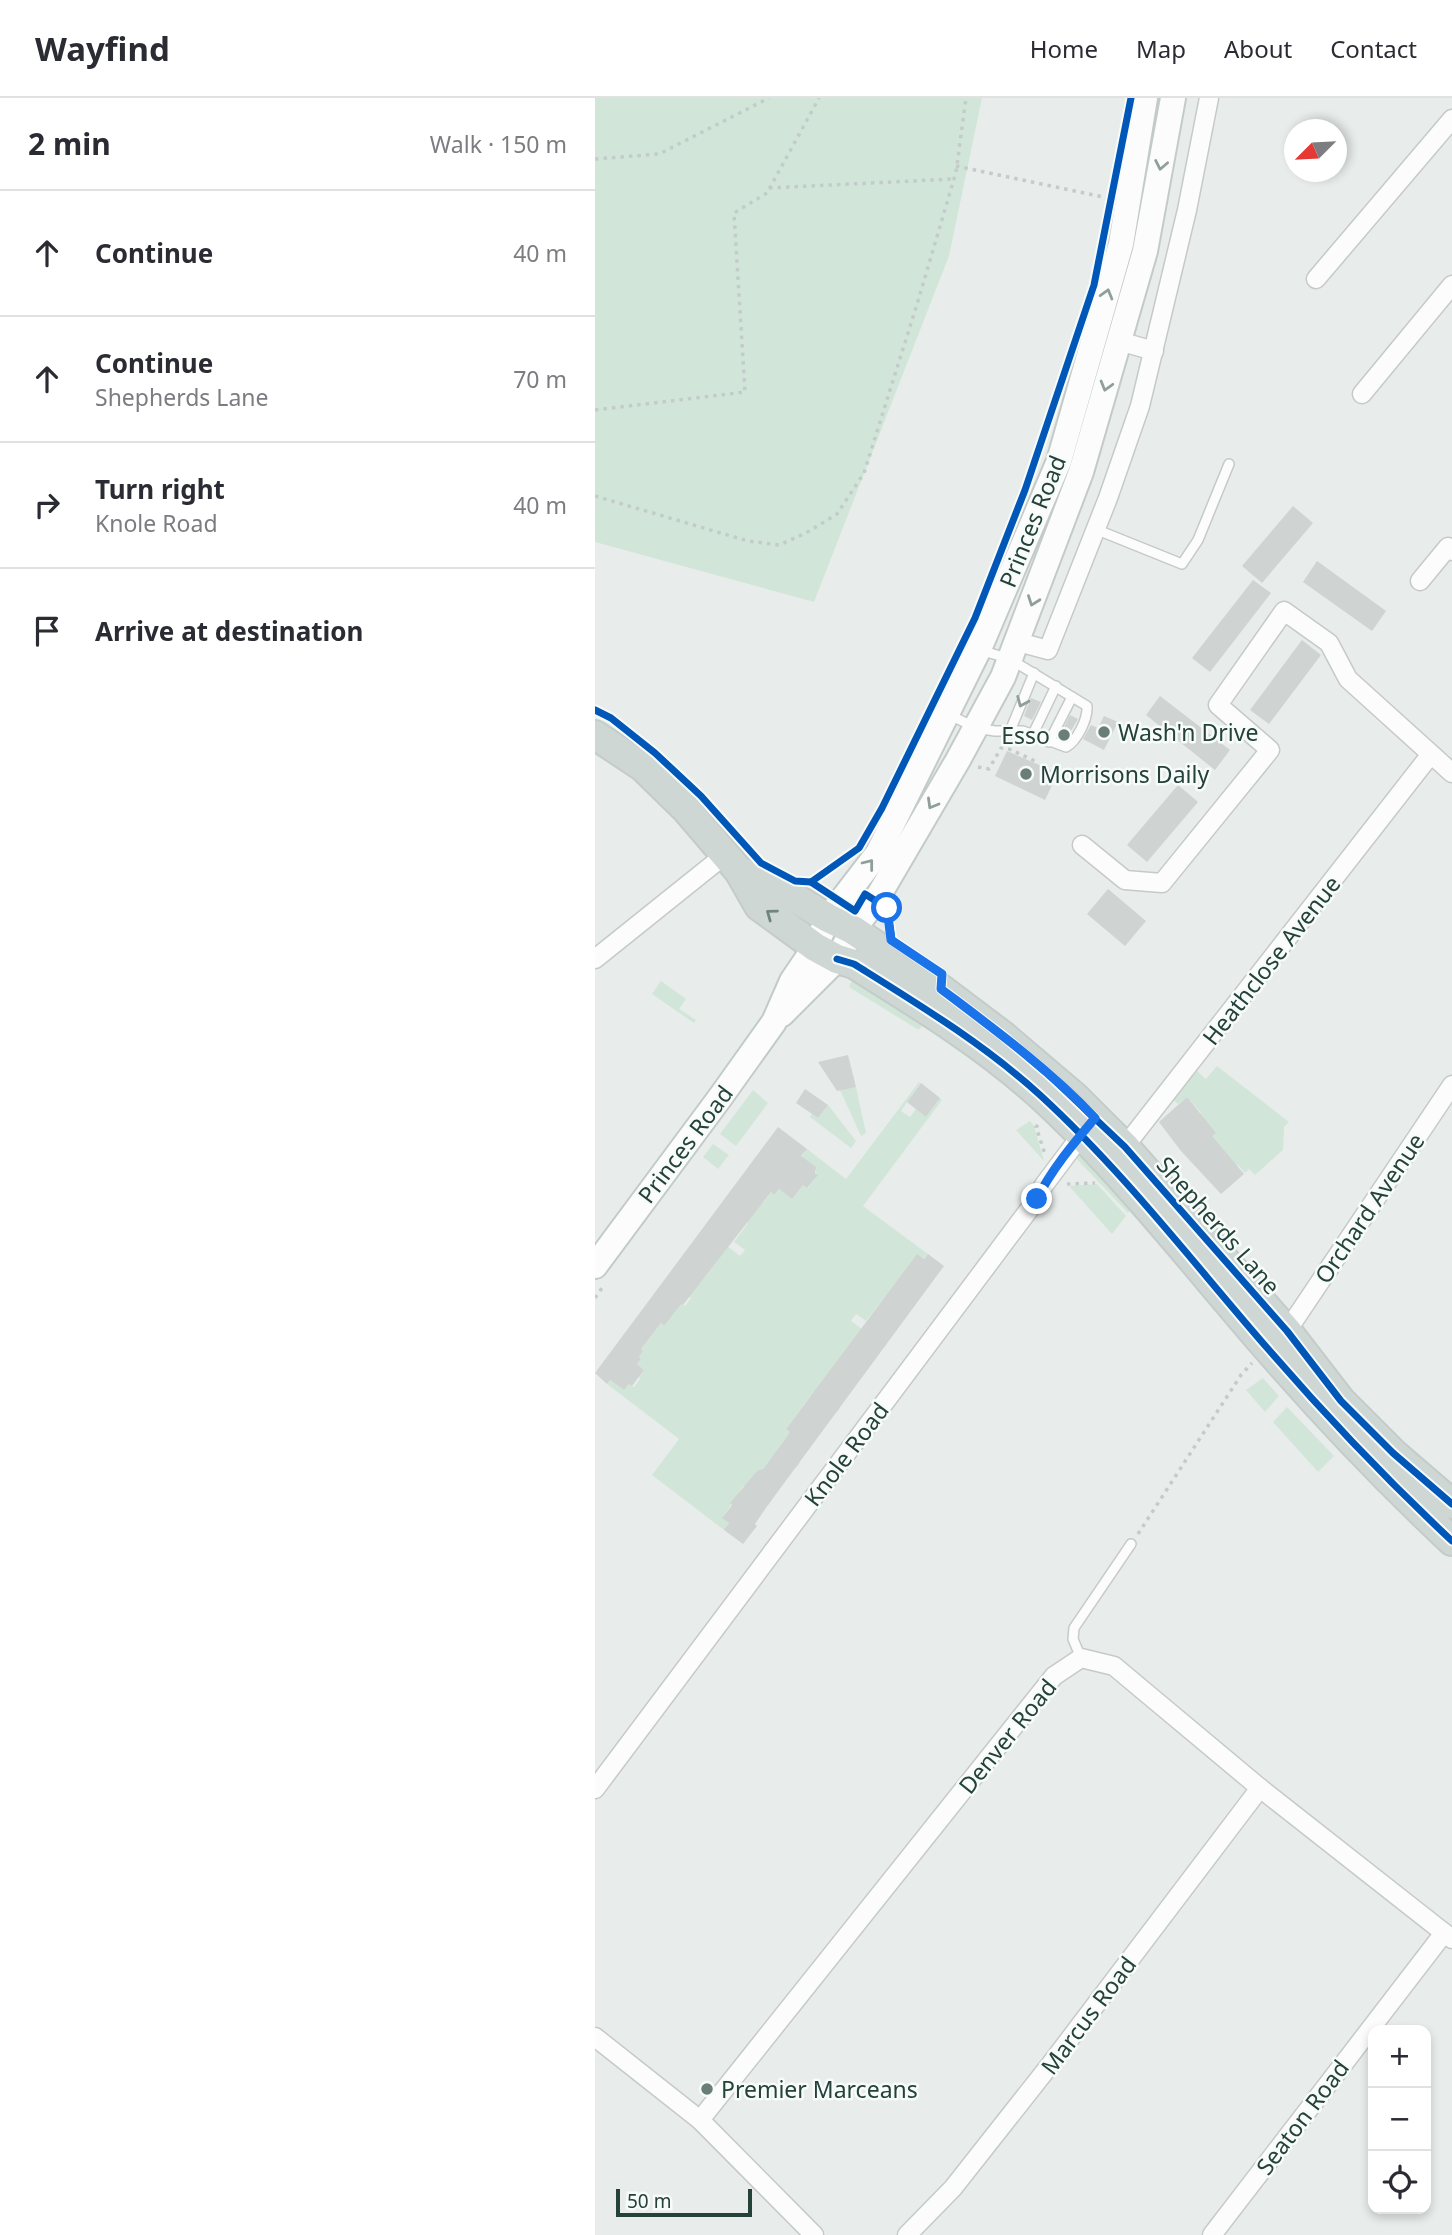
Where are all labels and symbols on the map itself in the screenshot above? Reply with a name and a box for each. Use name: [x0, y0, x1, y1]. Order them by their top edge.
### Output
north arrow: [1284, 119, 1347, 182]
one-way arrow: [1154, 159, 1169, 171]
one-way arrow: [1099, 288, 1113, 300]
one-way arrow: [1100, 379, 1114, 391]
street label: Princes Road: [991, 450, 1073, 592]
one-way arrow: [1027, 594, 1041, 606]
one-way arrow: [1016, 695, 1030, 707]
place label: Wash'n Drive: [1118, 716, 1258, 748]
place label: Esso: [1001, 719, 1050, 751]
marker: Wash'n Drive: [1096, 724, 1112, 740]
marker: Esso: [1056, 727, 1072, 743]
place label: Morrisons Daily: [1040, 758, 1209, 790]
marker: Morrisons Daily: [1018, 766, 1034, 782]
one-way arrow: [928, 797, 941, 810]
one-way arrow: [861, 859, 874, 871]
street label: Heathclose Avenue: [1195, 869, 1347, 1051]
route start: [871, 892, 902, 923]
one-way arrow: [766, 910, 779, 923]
street label: Princes Road: [630, 1079, 740, 1209]
street label: Orchard Avenue: [1307, 1126, 1431, 1290]
street label: Shepherds Lane: [1150, 1149, 1288, 1301]
route end: [1021, 1183, 1052, 1214]
street label: Knole Road: [796, 1395, 896, 1513]
street label: Denver Road: [951, 1672, 1063, 1800]
street label: Marcus Road: [1033, 1949, 1143, 2081]
street label: Seaton Road: [1248, 2053, 1356, 2181]
place label: Premier Marceans: [721, 2073, 918, 2105]
marker: Premier Marceans: [699, 2081, 715, 2097]
scale bar: [616, 2186, 753, 2218]

